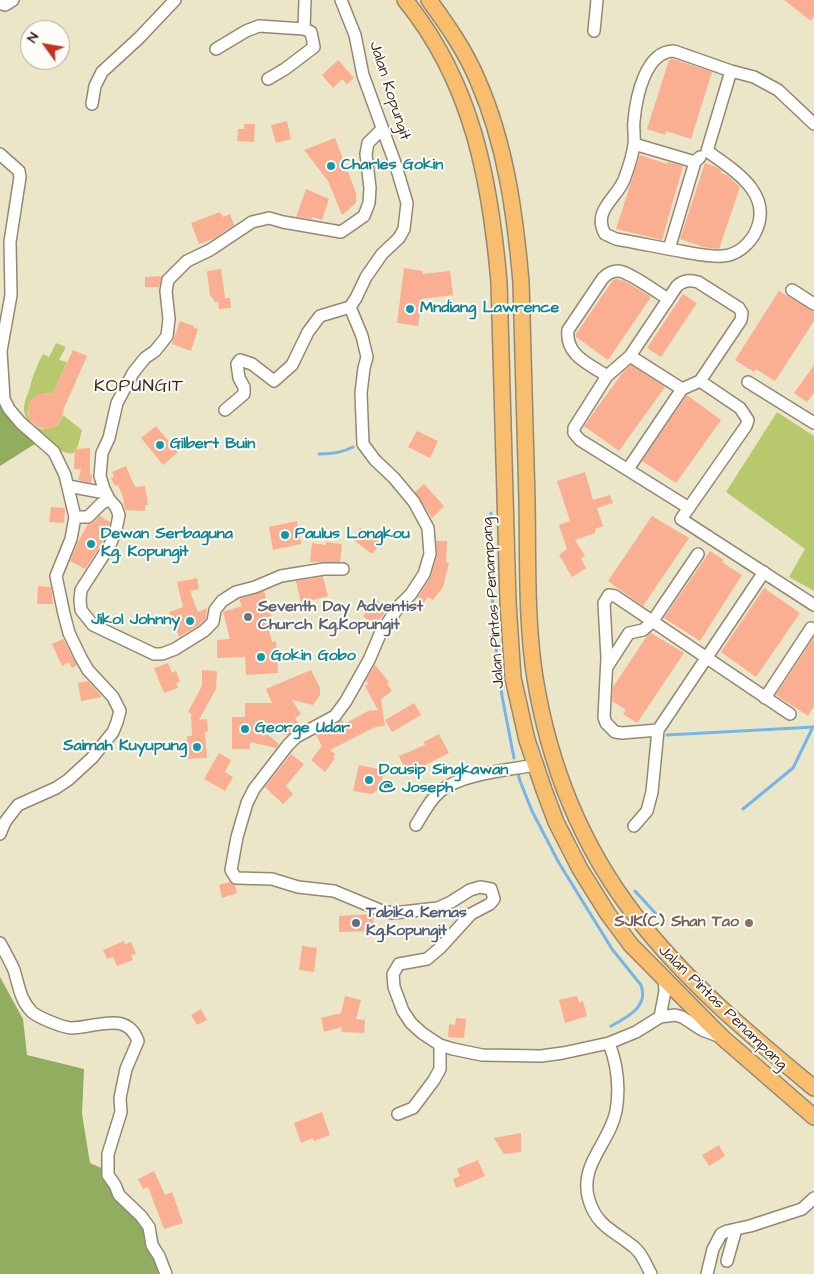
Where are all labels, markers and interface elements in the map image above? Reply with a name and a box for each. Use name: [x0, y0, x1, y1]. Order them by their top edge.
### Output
north arrow: [20, 20, 70, 70]
text: N: [22, 29, 44, 47]
street label: Jalan Kopungit: [364, 39, 414, 143]
place label: Charles Gokin: [341, 156, 443, 176]
marker: Charles Gokin: [325, 160, 337, 172]
place label: Mndiang Lawrence: [420, 299, 559, 319]
marker: Mndiang Lawrence: [404, 303, 416, 315]
district label: KOPUNGIT: [93, 376, 185, 398]
place label: Gilbert Buin: [170, 435, 255, 455]
marker: Gilbert Buin: [154, 439, 166, 451]
street label: Jalan Pintas Penampang: [478, 516, 510, 690]
place label: Dewan Serbaguna Kg. Kopungit: [101, 525, 233, 563]
place label: Paulus Longkou: [295, 525, 410, 545]
marker: Paulus Longkou: [279, 529, 291, 541]
marker: Dewan Serbaguna Kg. Kopungit: [85, 538, 97, 550]
place label: Seventh Day Adventist Church Kg.Kopungit: [258, 598, 423, 636]
place label: Jikol Johnny: [91, 611, 180, 631]
marker: Seventh Day Adventist Church Kg.Kopungit: [242, 611, 254, 623]
marker: Jikol Johnny: [184, 615, 196, 627]
place label: Gokin Gobo: [271, 647, 356, 667]
marker: Gokin Gobo: [255, 651, 267, 663]
place label: George Udar: [255, 719, 350, 739]
marker: George Udar: [239, 723, 251, 735]
place label: Saimah Kuyupung: [63, 737, 187, 757]
marker: Saimah Kuyupung: [191, 741, 203, 753]
place label: Dousip Singkawan @ Joseph: [379, 761, 508, 799]
marker: Dousip Singkawan @ Joseph: [363, 774, 375, 786]
place label: Tabika Kemas Kg.Kopungit: [366, 904, 467, 942]
place label: SJK(C) Shan Tao: [615, 913, 739, 933]
marker: Tabika Kemas Kg.Kopungit: [350, 917, 362, 929]
marker: SJK(C) Shan Tao: [743, 917, 755, 929]
street label: Jalan Pintas Penampang: [653, 941, 791, 1075]

